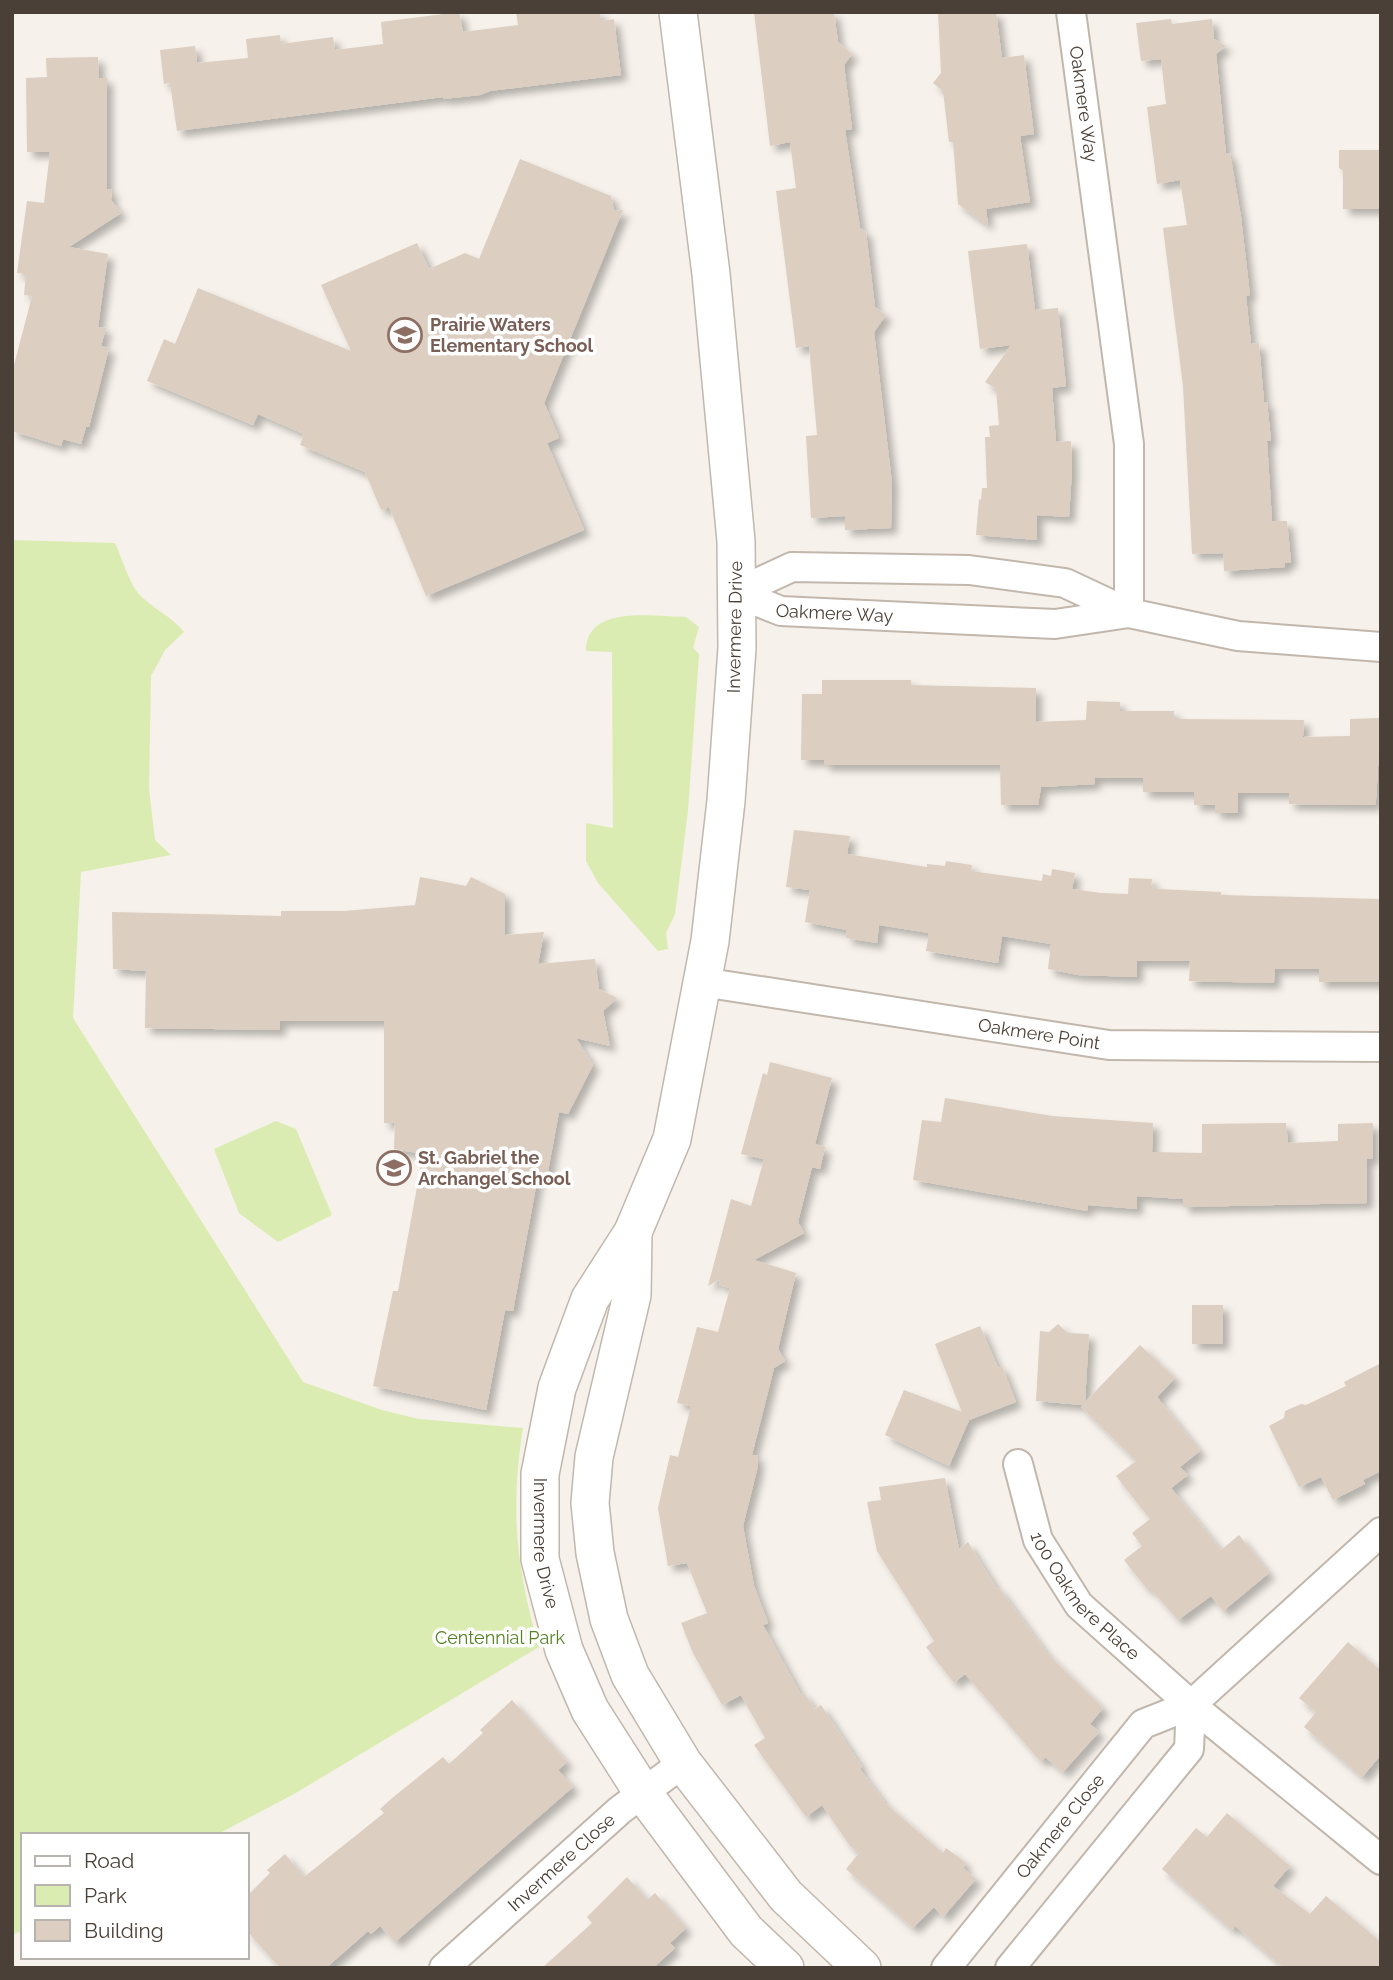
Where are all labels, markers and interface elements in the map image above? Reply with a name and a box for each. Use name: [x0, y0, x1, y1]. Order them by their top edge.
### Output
street label: Oakmere Way: [1066, 44, 1102, 164]
place label: Prairie Waters Elementary School: [430, 314, 594, 356]
school or university icon: Prairie Waters Elementary School: [386, 316, 424, 354]
street label: Invermere Drive: [723, 560, 746, 693]
street label: Oakmere Way: [775, 600, 894, 626]
street label: Oakmere Point: [977, 1014, 1102, 1053]
place label: St. Gabriel the Archangel School: [418, 1147, 571, 1189]
school or university icon: St. Gabriel the Archangel School: [375, 1149, 413, 1187]
street label: Invermere Drive: [530, 1478, 564, 1611]
street label: 100 Oakmere Place: [1026, 1530, 1144, 1664]
park label: Centennial Park: [435, 1627, 566, 1648]
street label: Oakmere Close: [1011, 1769, 1109, 1883]
street label: Invermere Close: [503, 1808, 619, 1916]
legend: [21, 1833, 248, 1959]
text: Road: [84, 1848, 134, 1873]
text: Park: [84, 1883, 127, 1908]
text: Building: [84, 1918, 164, 1943]

